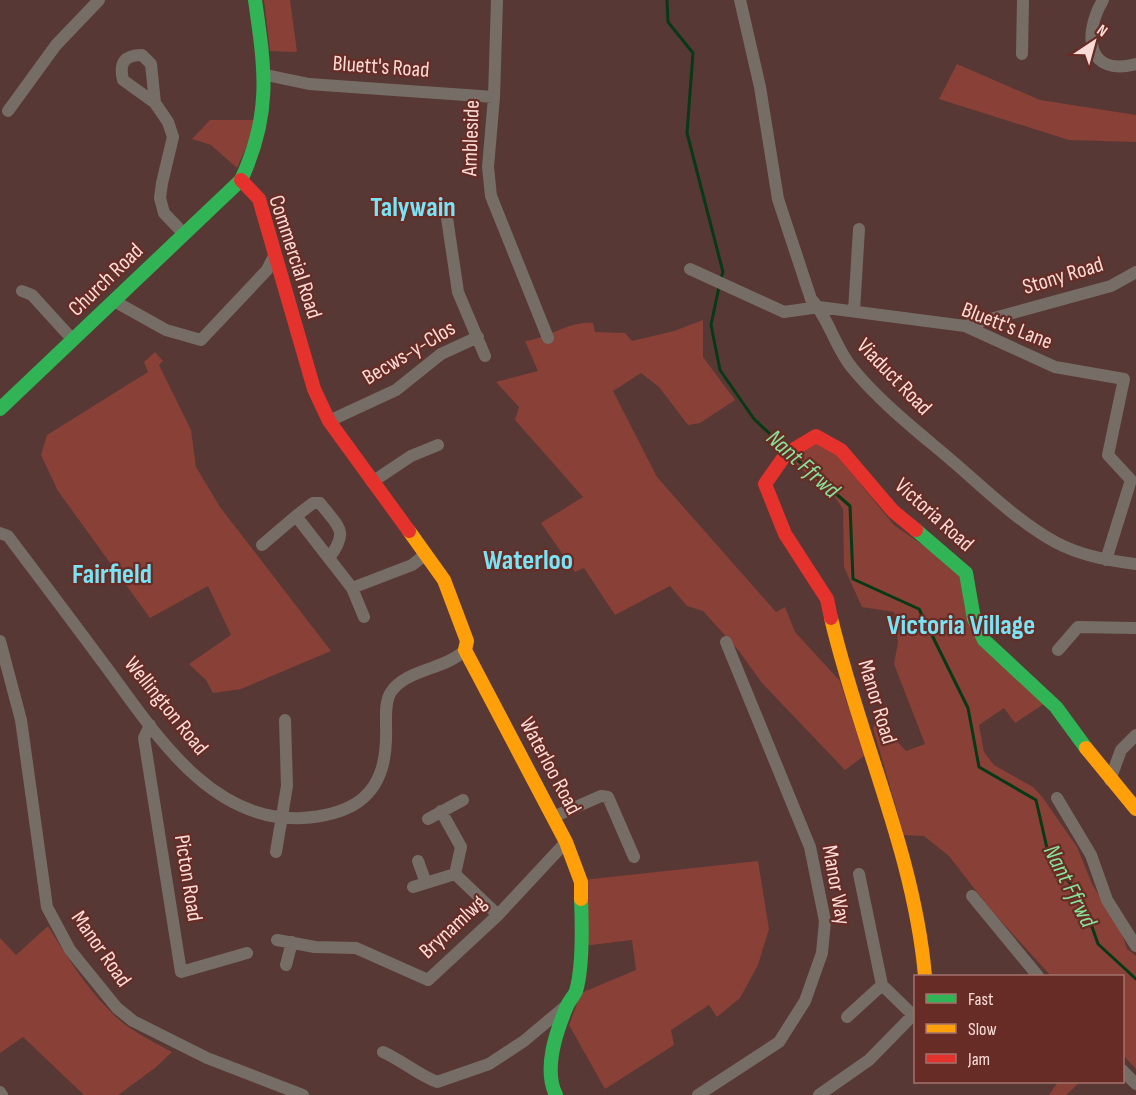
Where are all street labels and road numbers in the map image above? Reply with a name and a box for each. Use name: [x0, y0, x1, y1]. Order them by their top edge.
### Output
street label: Bluett's Road: [332, 50, 430, 84]
street label: Ambleside: [456, 100, 486, 177]
street label: Commercial Road: [262, 192, 328, 322]
street label: Church Road: [63, 238, 149, 322]
street label: Stony Road: [1019, 251, 1107, 301]
street label: Bluett's Lane: [958, 296, 1056, 356]
street label: Becws-y-Clos: [358, 315, 460, 391]
street label: Viaduct Road: [851, 333, 937, 421]
street label: Victoria Road: [889, 472, 979, 558]
street label: Wellington Road: [118, 651, 214, 761]
street label: Manor Road: [851, 657, 903, 747]
street label: Waterloo Road: [513, 713, 587, 819]
street label: Picton Road: [168, 833, 208, 923]
street label: Manor Way: [816, 843, 856, 927]
street label: Brynamlwg: [414, 889, 492, 965]
street label: Manor Road: [65, 906, 137, 992]

